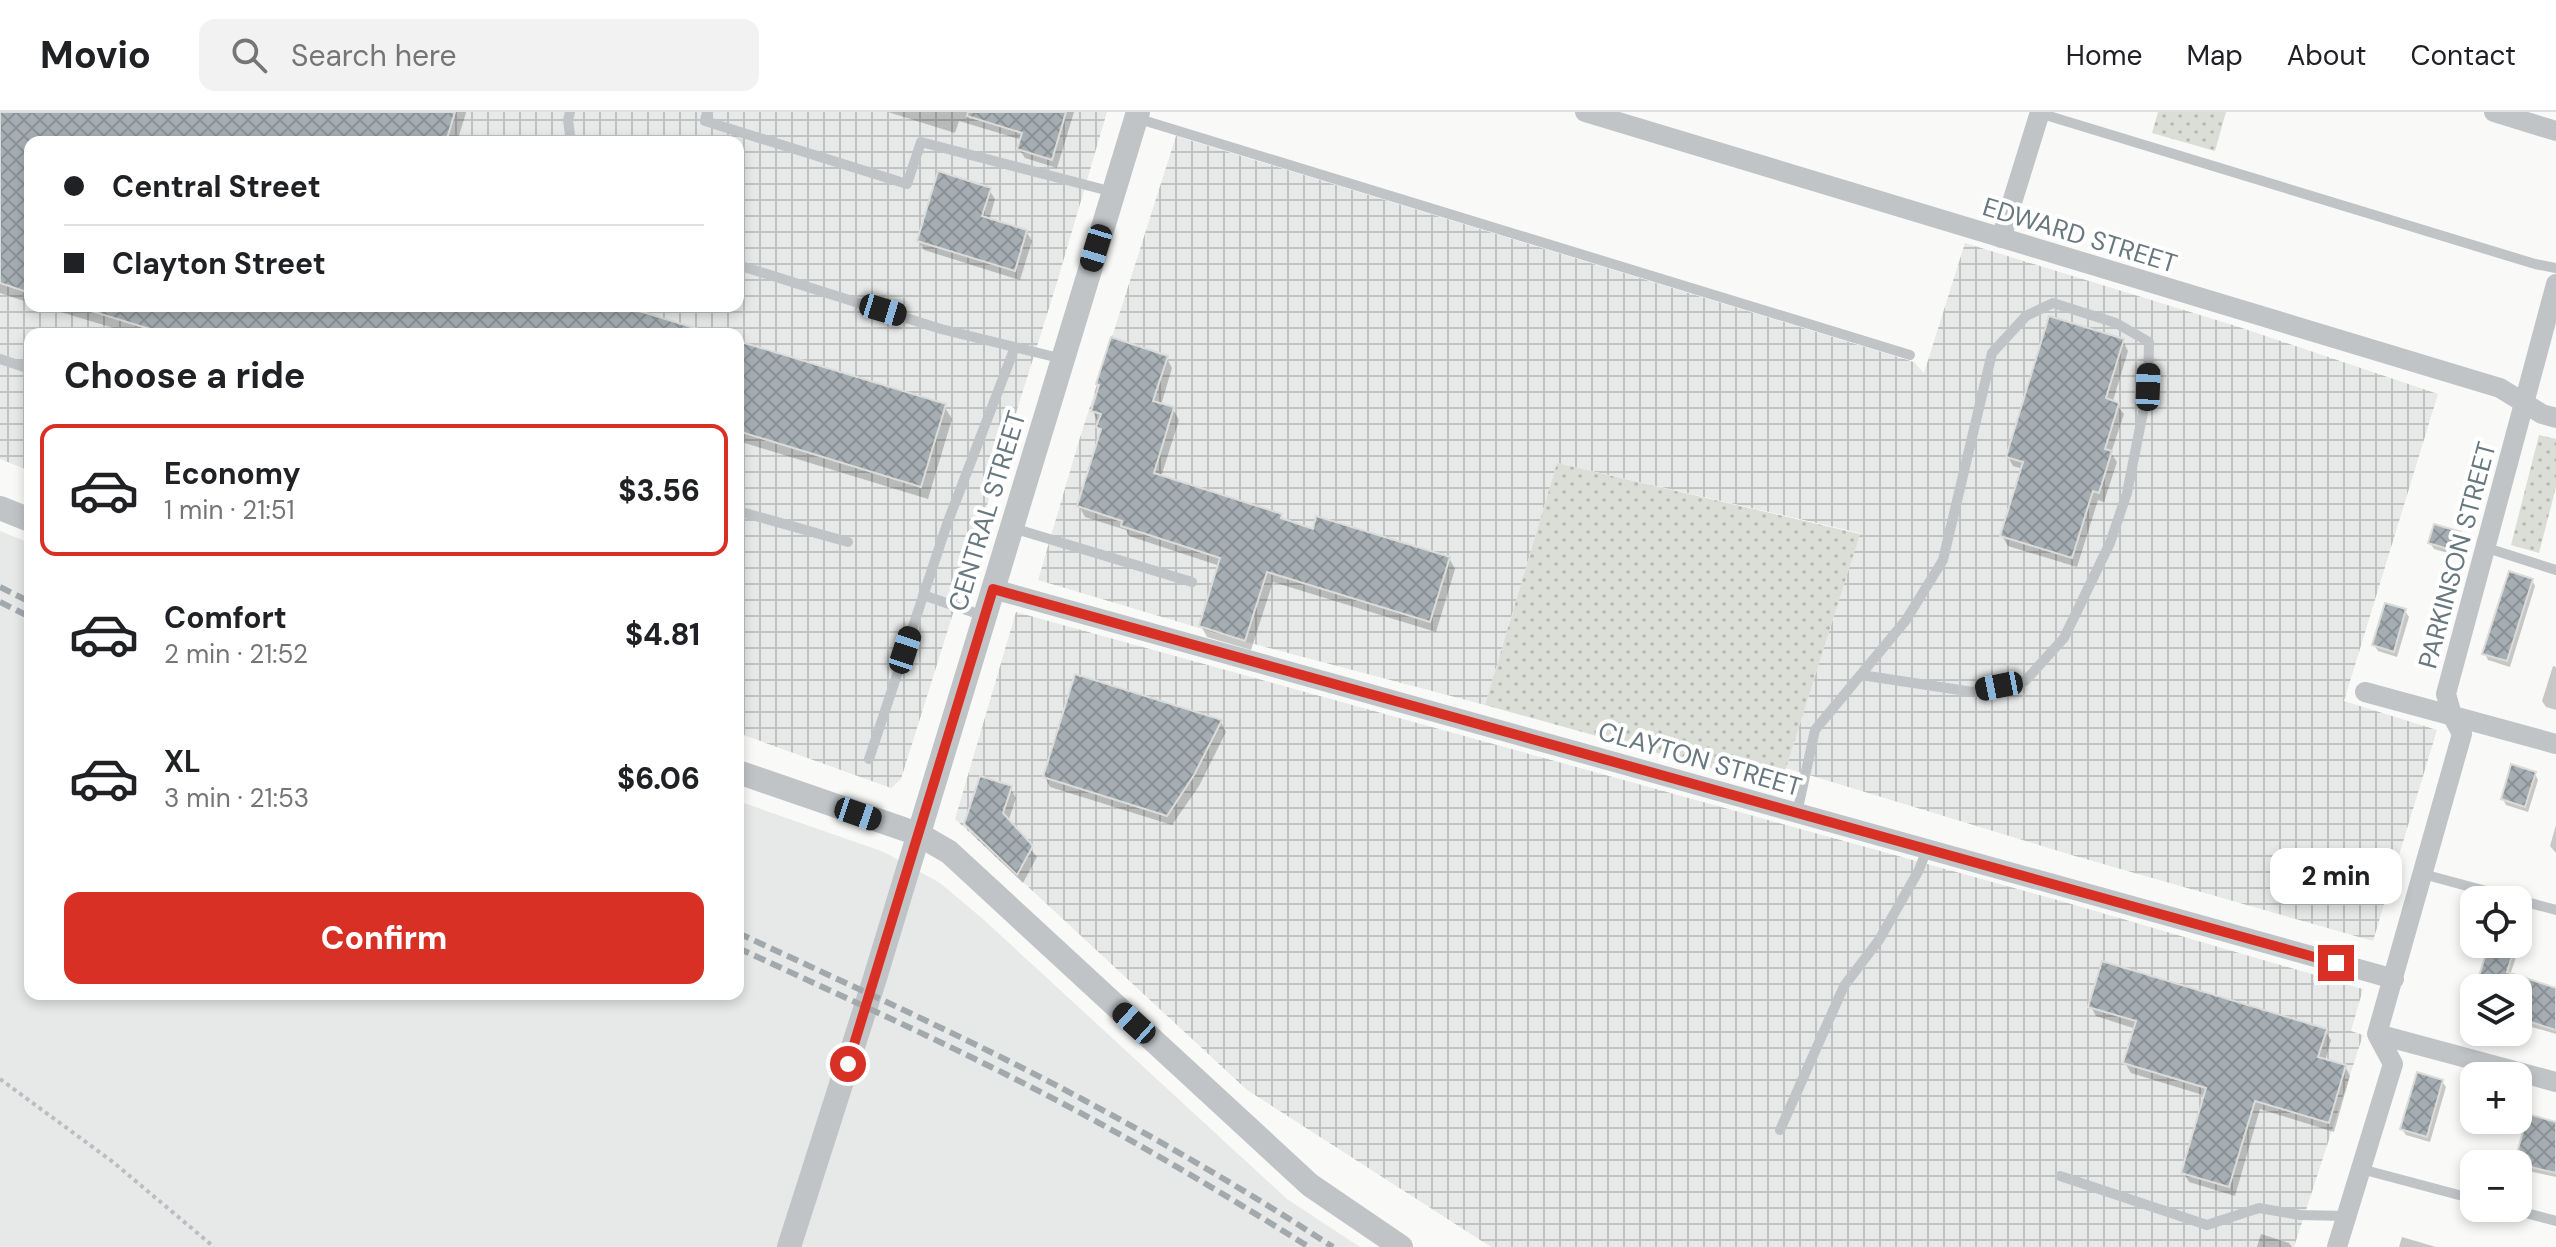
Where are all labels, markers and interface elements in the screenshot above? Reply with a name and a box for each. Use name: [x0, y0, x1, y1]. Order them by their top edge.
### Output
search box: [199, 19, 759, 91]
text: Movio: [40, 30, 151, 80]
icon: search: [227, 33, 271, 77]
text: Search here: [291, 36, 457, 75]
text: Home: [2066, 37, 2142, 74]
text: Map: [2186, 37, 2243, 74]
text: About: [2287, 37, 2366, 74]
text: Contact: [2410, 37, 2516, 74]
text: Central Street: [112, 167, 321, 206]
street label: EDWARD STREET: [1979, 189, 2181, 281]
car: [1078, 222, 1114, 274]
text: Clayton Street: [112, 244, 326, 283]
car: [857, 292, 909, 328]
text: Choose a ride: [64, 352, 305, 399]
car: [2135, 363, 2161, 411]
street label: CENTRAL STREET: [940, 407, 1034, 615]
street label: PARKINSON STREET: [2410, 438, 2504, 672]
icon: car: [68, 454, 140, 526]
text: Economy: [164, 454, 301, 493]
text: $3.56: [618, 471, 700, 510]
text: 1 min · 21:51: [164, 493, 295, 527]
icon: car: [68, 598, 140, 670]
text: Comfort: [164, 598, 287, 637]
text: $4.81: [625, 615, 700, 654]
car: [886, 623, 924, 677]
text: 2 min · 21:52: [164, 637, 308, 671]
car: [1973, 670, 2025, 702]
street label: CLAYTON STREET: [1594, 714, 1806, 804]
icon: car: [68, 742, 140, 814]
text: XL: [164, 742, 201, 781]
text: $6.06: [617, 759, 700, 798]
text: 3 min · 21:53: [164, 781, 309, 815]
car: [831, 795, 885, 833]
callout: 2 min: [2270, 847, 2402, 903]
text: 2 min: [2301, 859, 2371, 893]
map controls: [2460, 886, 2532, 1222]
button: locate: [2460, 886, 2532, 958]
button: Confirm: [64, 892, 704, 984]
route end: [2318, 945, 2354, 981]
button: layers: [2460, 974, 2532, 1046]
car: [1108, 998, 1160, 1048]
route start: [830, 1046, 866, 1082]
button: +: [2460, 1062, 2532, 1134]
button: −: [2460, 1150, 2532, 1222]

